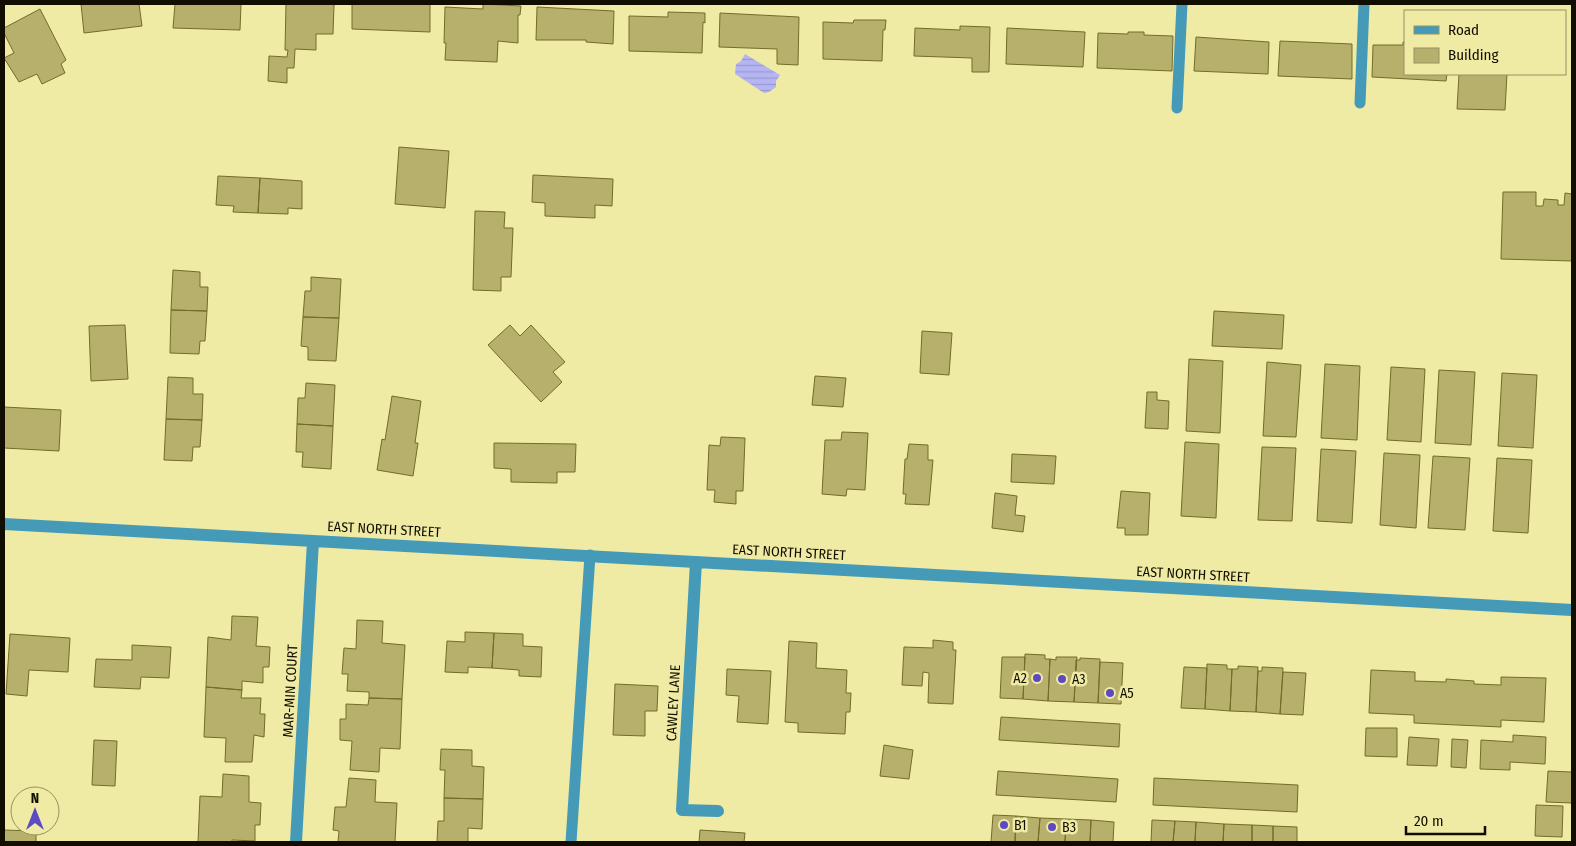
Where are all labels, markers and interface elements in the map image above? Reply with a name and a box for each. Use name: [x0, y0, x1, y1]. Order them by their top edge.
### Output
legend: [1404, 10, 1566, 75]
text: Road: [1448, 21, 1479, 39]
text: Building: [1448, 46, 1499, 64]
street label: EAST NORTH STREET: [327, 518, 442, 541]
street label: EAST NORTH STREET: [732, 541, 847, 564]
street label: EAST NORTH STREET: [1136, 563, 1251, 586]
street label: MAR-MIN COURT: [280, 644, 301, 738]
street label: CAWLEY LANE: [663, 664, 684, 742]
place label: A2: [1013, 670, 1027, 687]
place label: A3: [1072, 671, 1086, 688]
marker: A2: [1031, 672, 1043, 684]
marker: A3: [1056, 673, 1068, 685]
place label: A5: [1120, 685, 1134, 702]
marker: A5: [1104, 687, 1116, 699]
north arrow: [10, 786, 60, 836]
text: N: [31, 790, 39, 807]
scale bar: [1406, 804, 1485, 836]
text: 20 m: [1414, 812, 1444, 830]
place label: B1: [1014, 817, 1027, 834]
marker: B1: [998, 819, 1010, 831]
place label: B3: [1062, 819, 1076, 836]
marker: B3: [1046, 821, 1058, 833]

